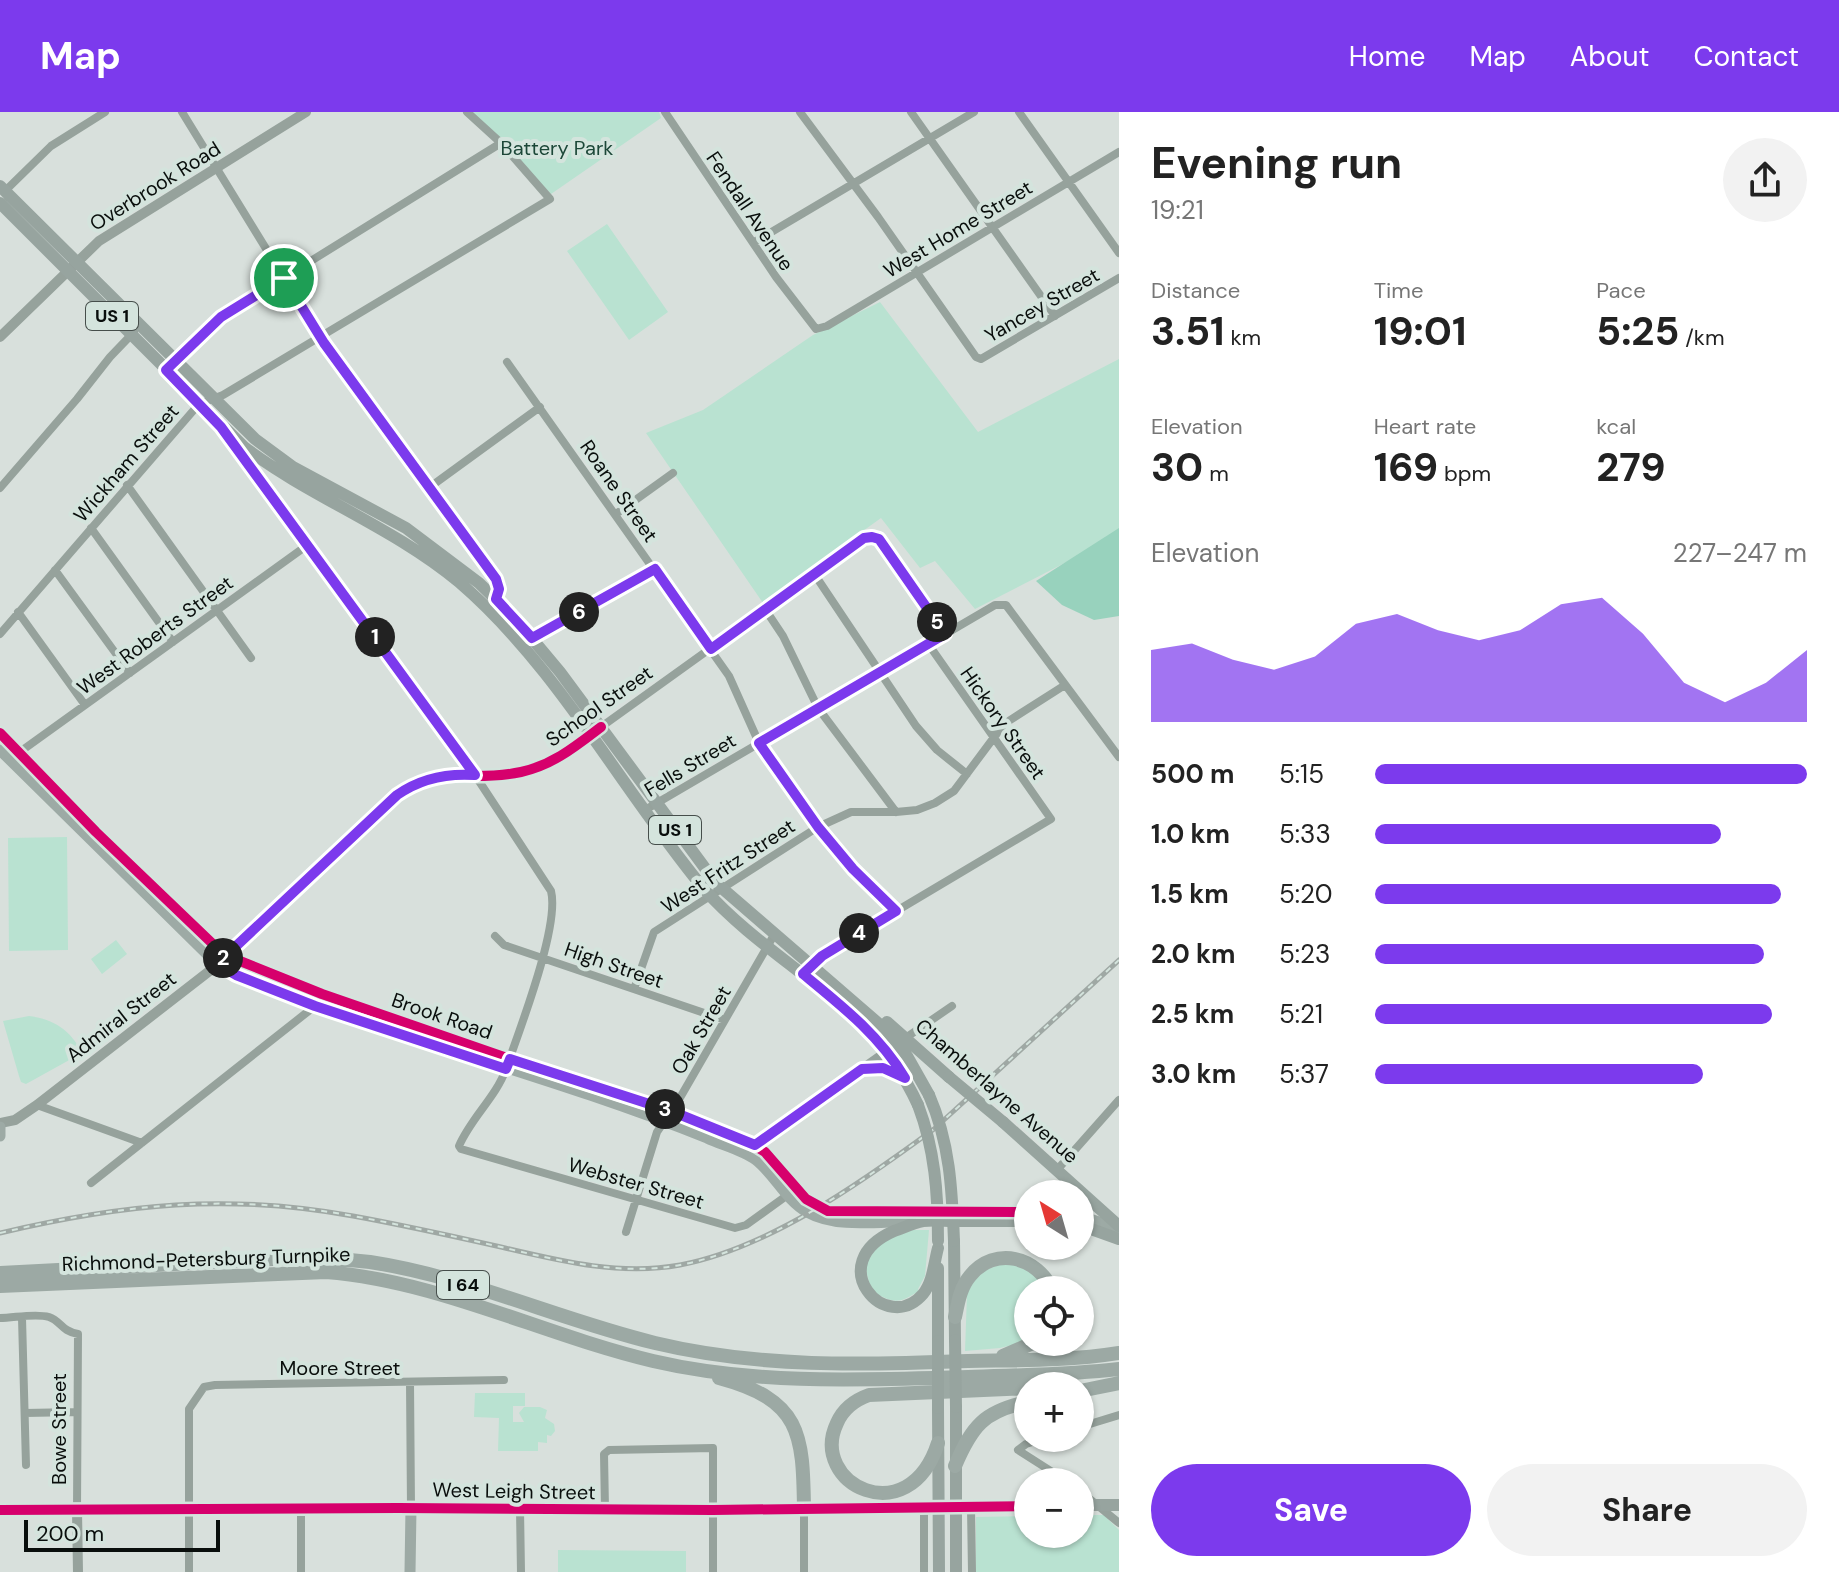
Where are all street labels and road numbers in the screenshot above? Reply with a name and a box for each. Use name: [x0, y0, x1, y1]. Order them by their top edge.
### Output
street label: Overbrook Road: [85, 135, 225, 237]
street label: Fendall Avenue: [700, 146, 800, 276]
street label: West Home Street: [879, 174, 1037, 284]
street label: Yancey Street: [980, 262, 1104, 348]
road number: US 1: [86, 302, 138, 330]
street label: Wickham Street: [68, 399, 184, 527]
street label: Roane Street: [574, 435, 664, 547]
street label: West Roberts Street: [72, 570, 238, 700]
street label: School Street: [540, 659, 658, 752]
street label: Hickory Street: [955, 662, 1051, 784]
street label: Fells Street: [639, 727, 741, 803]
street label: West Fritz Street: [656, 813, 800, 919]
road number: US 1: [649, 816, 701, 844]
street label: High Street: [561, 936, 667, 994]
street label: Admiral Street: [61, 966, 181, 1068]
street label: Oak Street: [665, 981, 737, 1079]
street label: Brook Road: [388, 987, 496, 1045]
street label: Chamberlayne Avenue: [910, 1013, 1084, 1169]
street label: Webster Street: [565, 1151, 707, 1215]
street label: Richmond-Petersburg Turnpike: [61, 1241, 351, 1277]
road number: I 64: [437, 1271, 489, 1299]
street label: Moore Street: [280, 1355, 401, 1381]
street label: Bowe Street: [46, 1373, 72, 1485]
street label: West Leigh Street: [432, 1477, 596, 1505]

